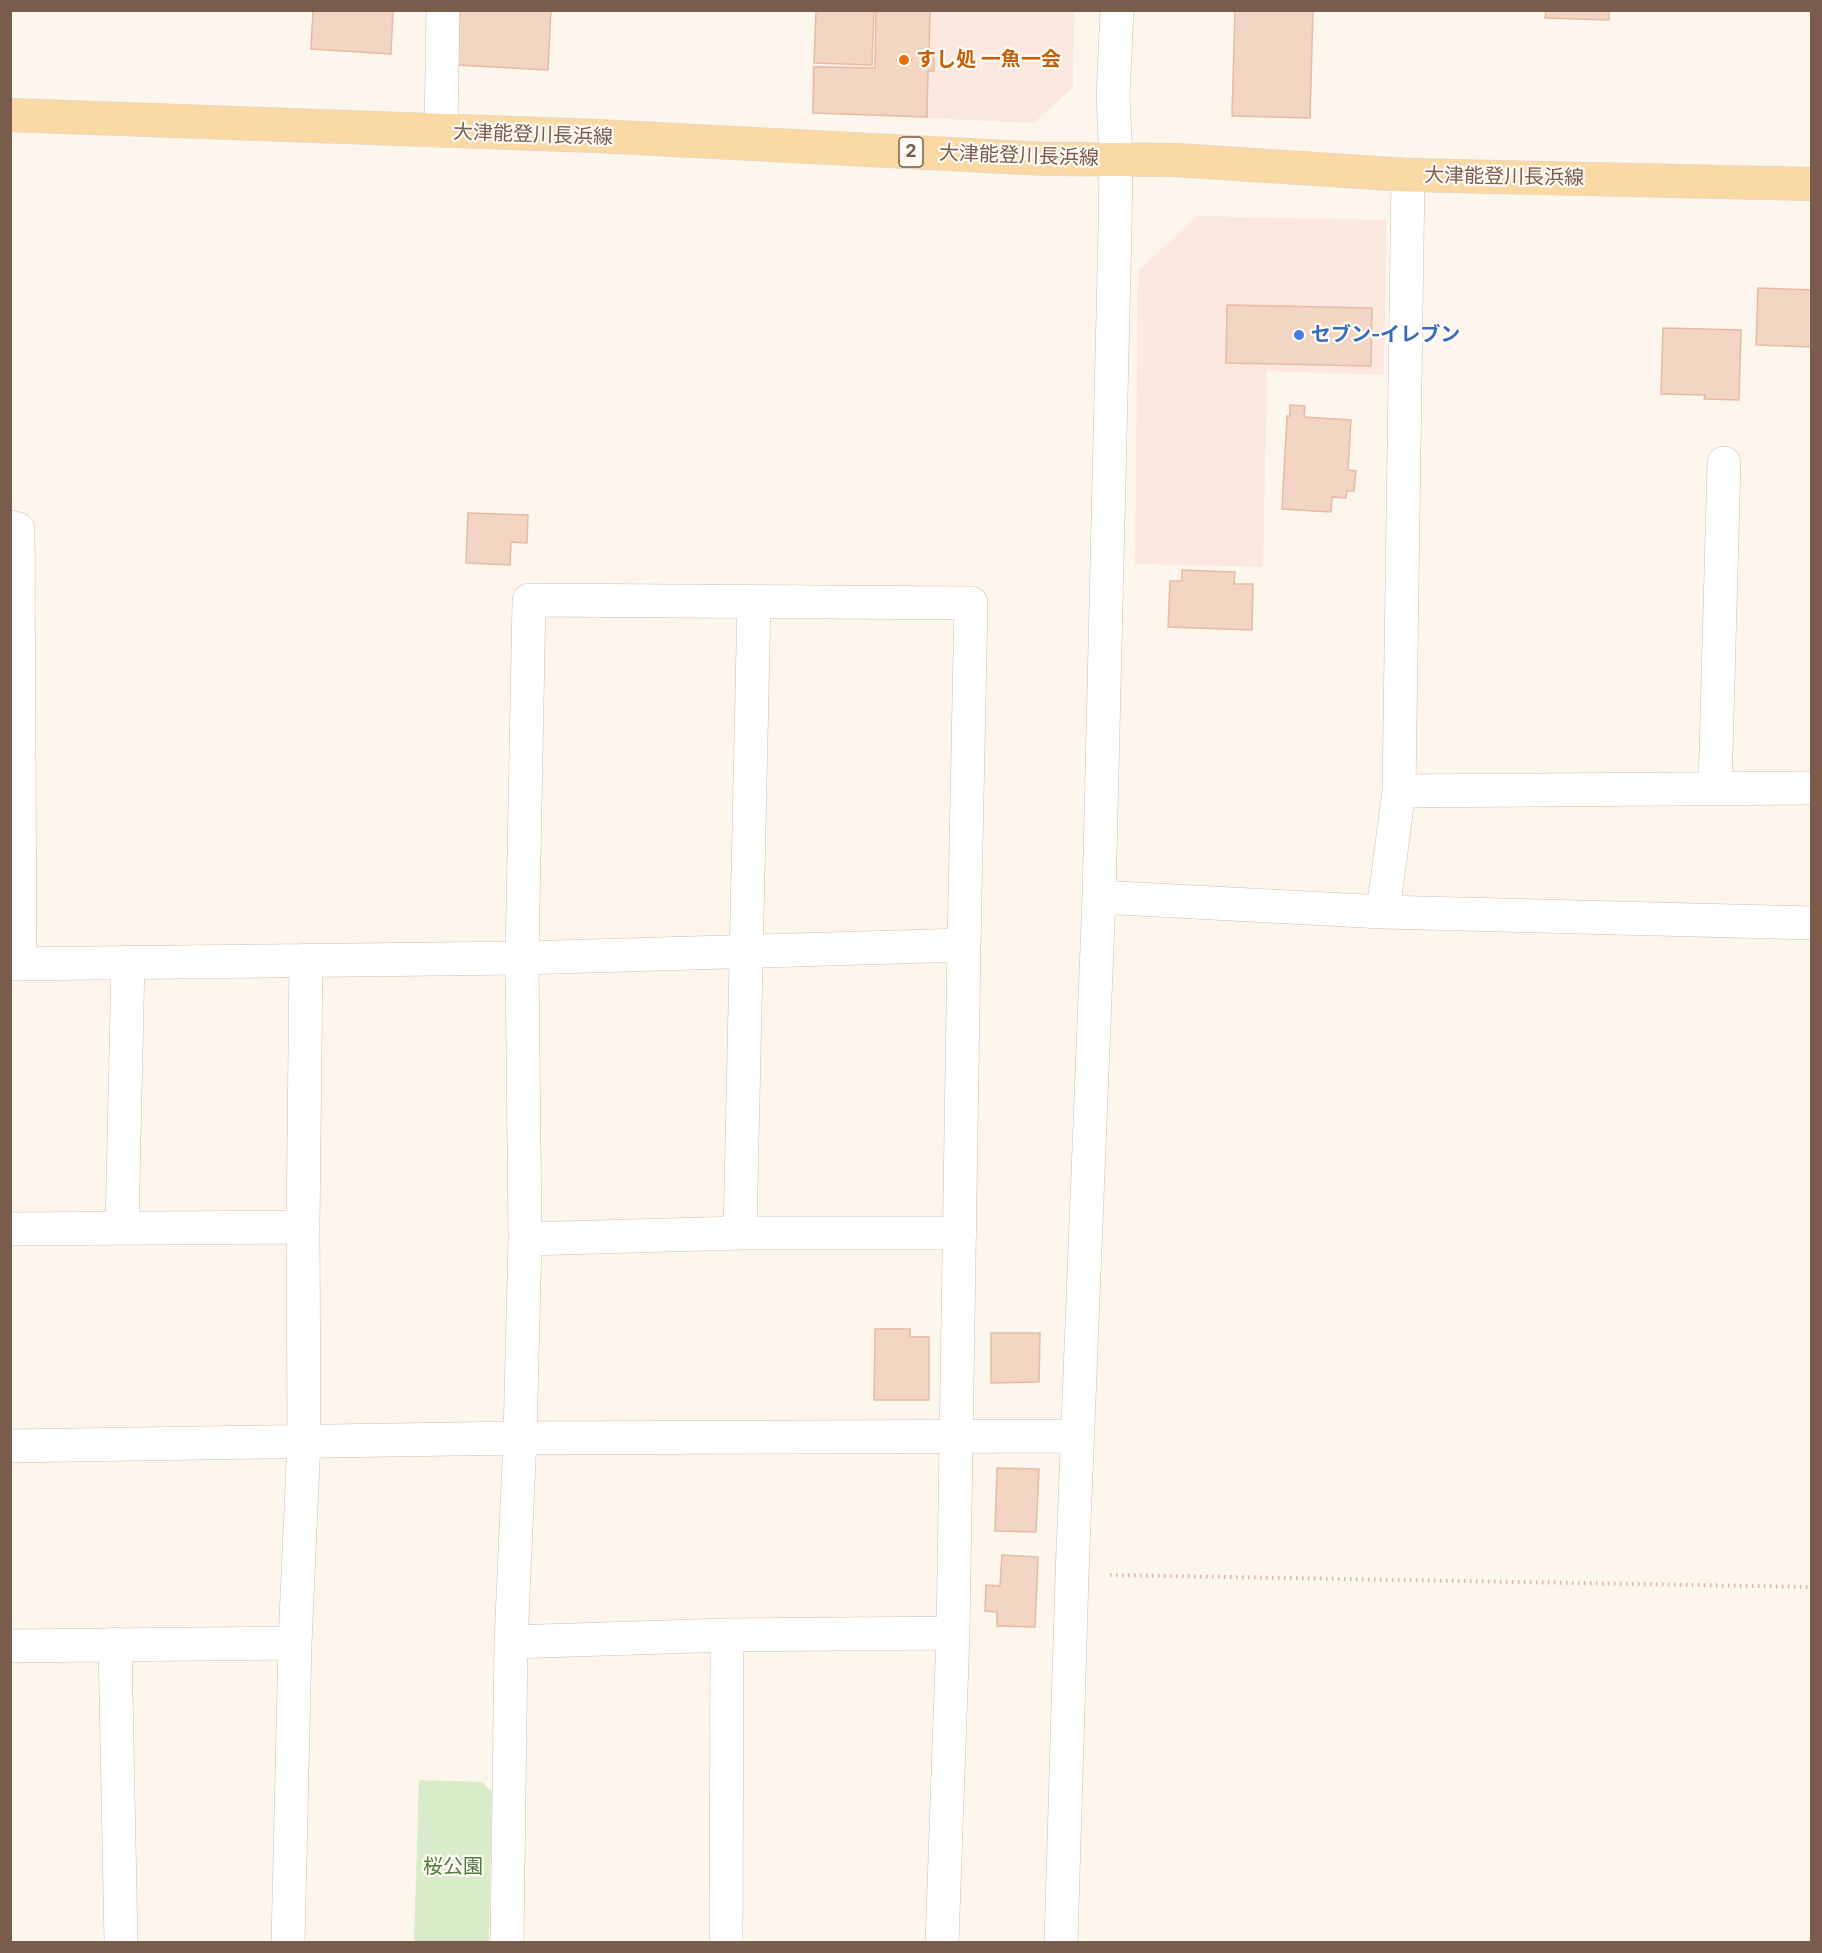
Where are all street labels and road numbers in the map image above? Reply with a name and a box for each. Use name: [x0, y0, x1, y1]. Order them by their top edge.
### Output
street label: 大津能登川長浜線: [453, 120, 613, 150]
road number: 2: [899, 137, 923, 167]
street label: 大津能登川長浜線: [939, 141, 1099, 171]
street label: 大津能登川長浜線: [1424, 164, 1584, 190]

